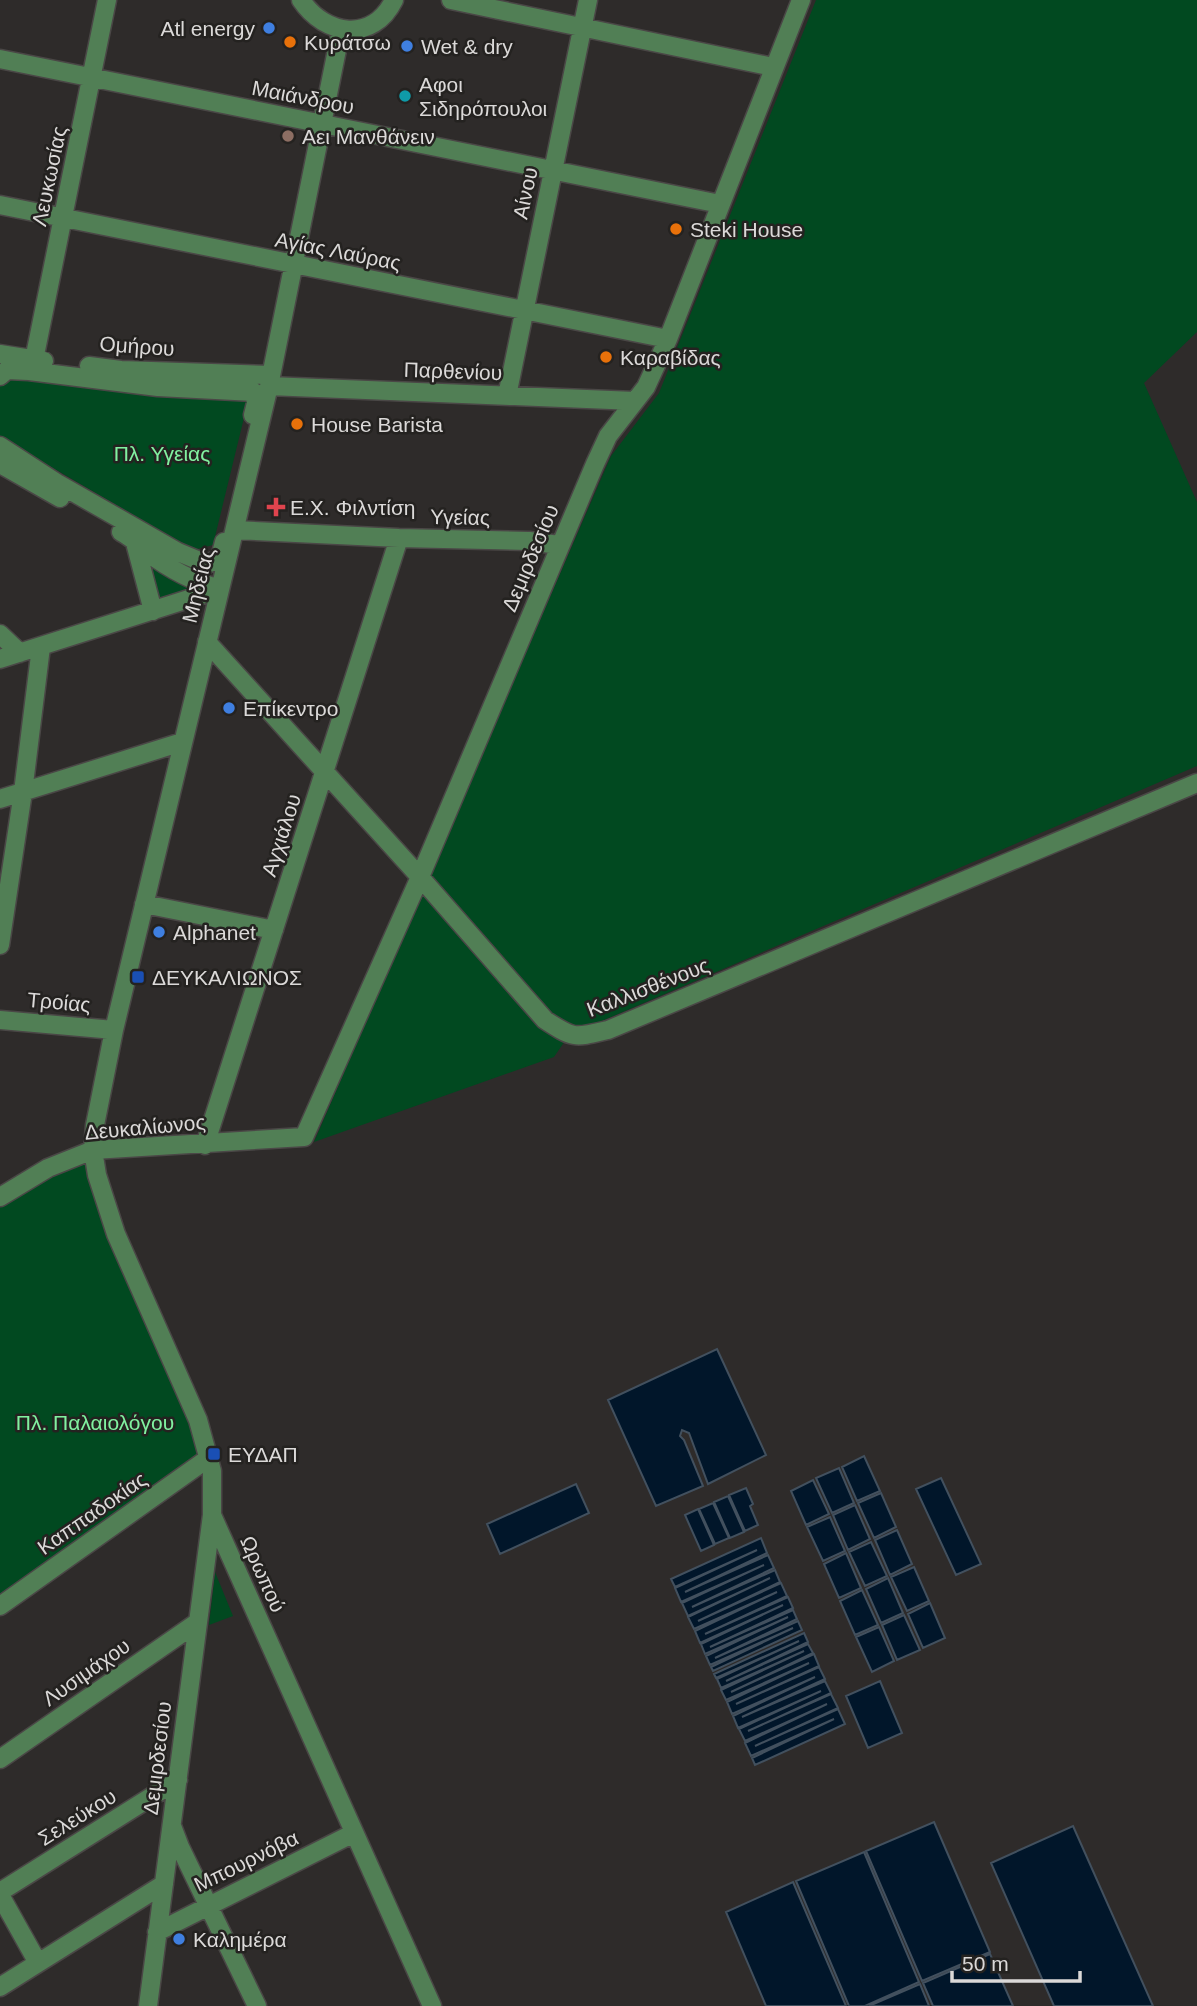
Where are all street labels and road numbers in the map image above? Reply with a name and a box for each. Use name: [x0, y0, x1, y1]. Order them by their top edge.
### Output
street label: Μαιάνδρου: [250, 76, 356, 118]
street label: Λευκωσίας: [27, 124, 71, 228]
street label: Αίνου: [508, 165, 542, 221]
street label: Αγίας Λαύρας: [273, 228, 403, 274]
street label: Ομήρου: [99, 332, 175, 360]
street label: Παρθενίου: [403, 358, 503, 384]
street label: Δεμιρδεσίου: [497, 501, 563, 615]
street label: Υγείας: [430, 505, 490, 529]
street label: Μηδείας: [178, 545, 218, 625]
street label: Αγχιάλου: [257, 791, 305, 879]
street label: Καλλισθένους: [584, 953, 712, 1021]
street label: Τροίας: [26, 988, 92, 1016]
street label: Δευκαλίωνος: [84, 1110, 206, 1144]
street label: Καππαδοκίας: [33, 1467, 151, 1559]
street label: Ωρωπού: [236, 1532, 290, 1616]
street label: Λυσιμάχου: [38, 1634, 134, 1710]
street label: Δεμιρδεσίου: [139, 1700, 175, 1816]
street label: Σελεύκου: [34, 1784, 120, 1850]
street label: Μπουρνόβα: [190, 1826, 302, 1896]

